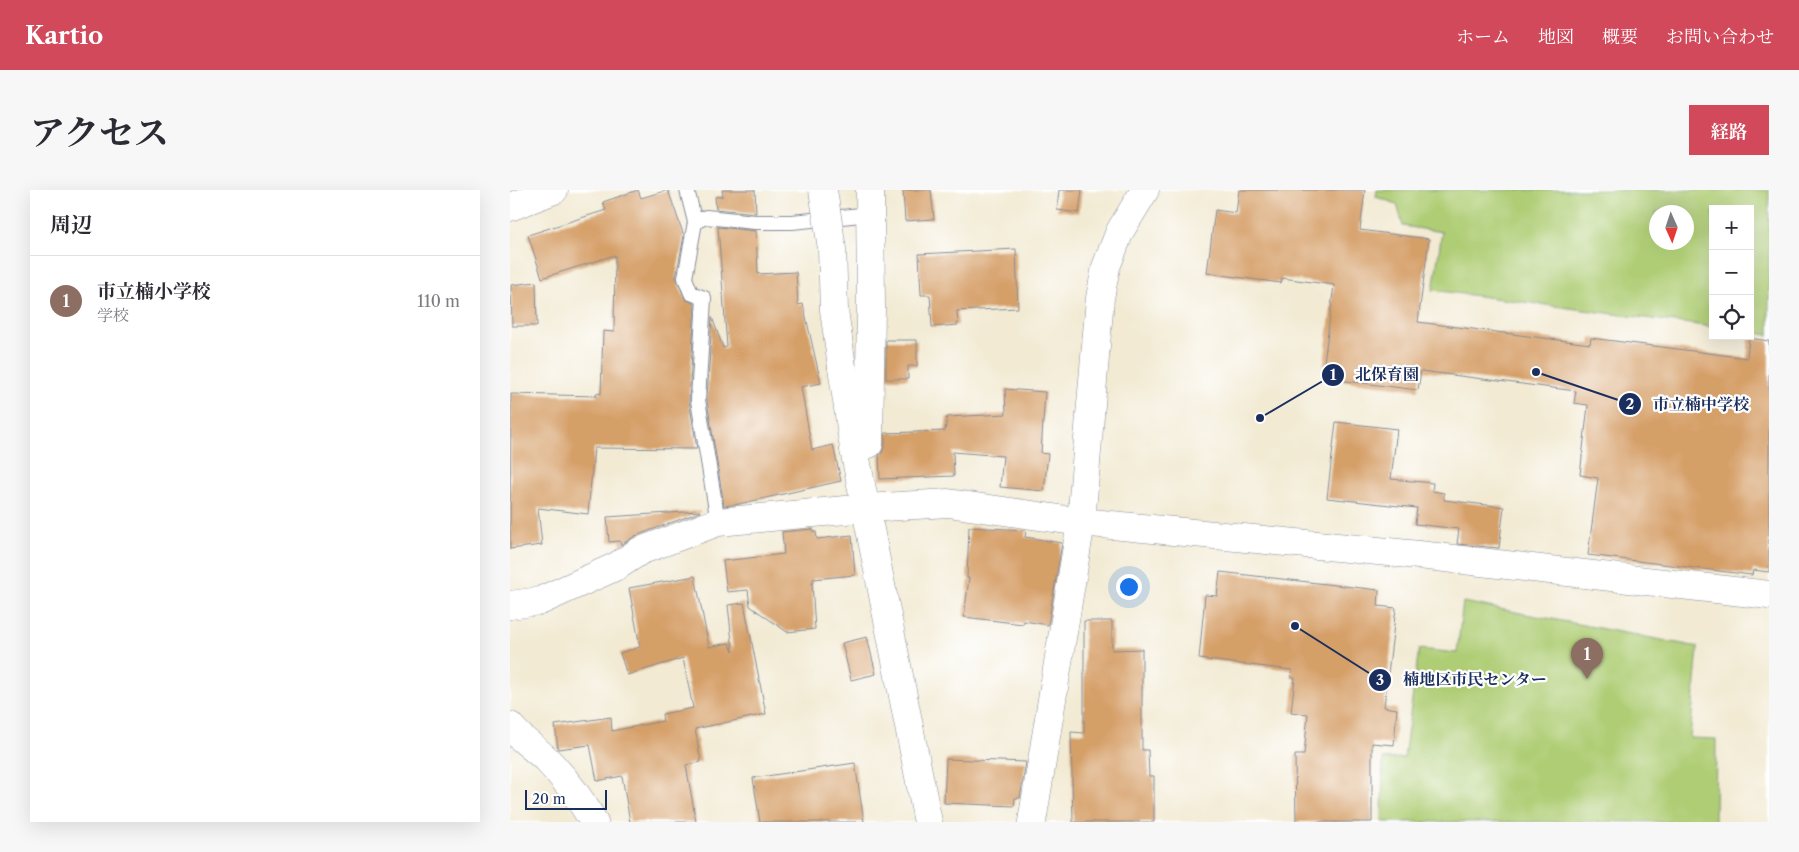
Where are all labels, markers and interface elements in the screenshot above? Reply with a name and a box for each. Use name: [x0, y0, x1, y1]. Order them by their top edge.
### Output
text: Kartio: [25, 21, 103, 50]
text: ホーム: [1456, 26, 1510, 48]
text: 地図: [1538, 26, 1574, 48]
text: 概要: [1602, 26, 1638, 48]
text: お問い合わせ: [1666, 26, 1774, 48]
button: 経路: [1689, 105, 1769, 155]
text: アクセス: [30, 111, 169, 154]
north arrow: [1649, 205, 1694, 250]
map controls: [1709, 205, 1754, 340]
button: +: [1709, 205, 1754, 250]
text: 周辺: [50, 212, 92, 237]
button: −: [1709, 250, 1754, 295]
text: 市立楠小学校: [97, 280, 211, 303]
text: 1: [62, 291, 70, 311]
text: 110 m: [417, 291, 460, 311]
button: locate: [1709, 295, 1754, 340]
text: 学校: [97, 305, 129, 325]
callout: 北保育園: [1320, 359, 1429, 390]
text: 北保育園: [1355, 364, 1419, 384]
text: 1: [1330, 365, 1337, 384]
callout: 市立楠中学校: [1618, 388, 1759, 419]
text: 2: [1626, 394, 1635, 413]
text: 市立楠中学校: [1653, 394, 1750, 414]
your location: [1116, 574, 1142, 600]
pin: 1: [1571, 638, 1603, 679]
callout: 楠地区市民センター: [1368, 664, 1557, 695]
text: 楠地区市民センター: [1403, 669, 1547, 689]
text: 3: [1376, 670, 1384, 689]
scale bar: [525, 787, 608, 810]
text: 20 m: [532, 790, 566, 808]

